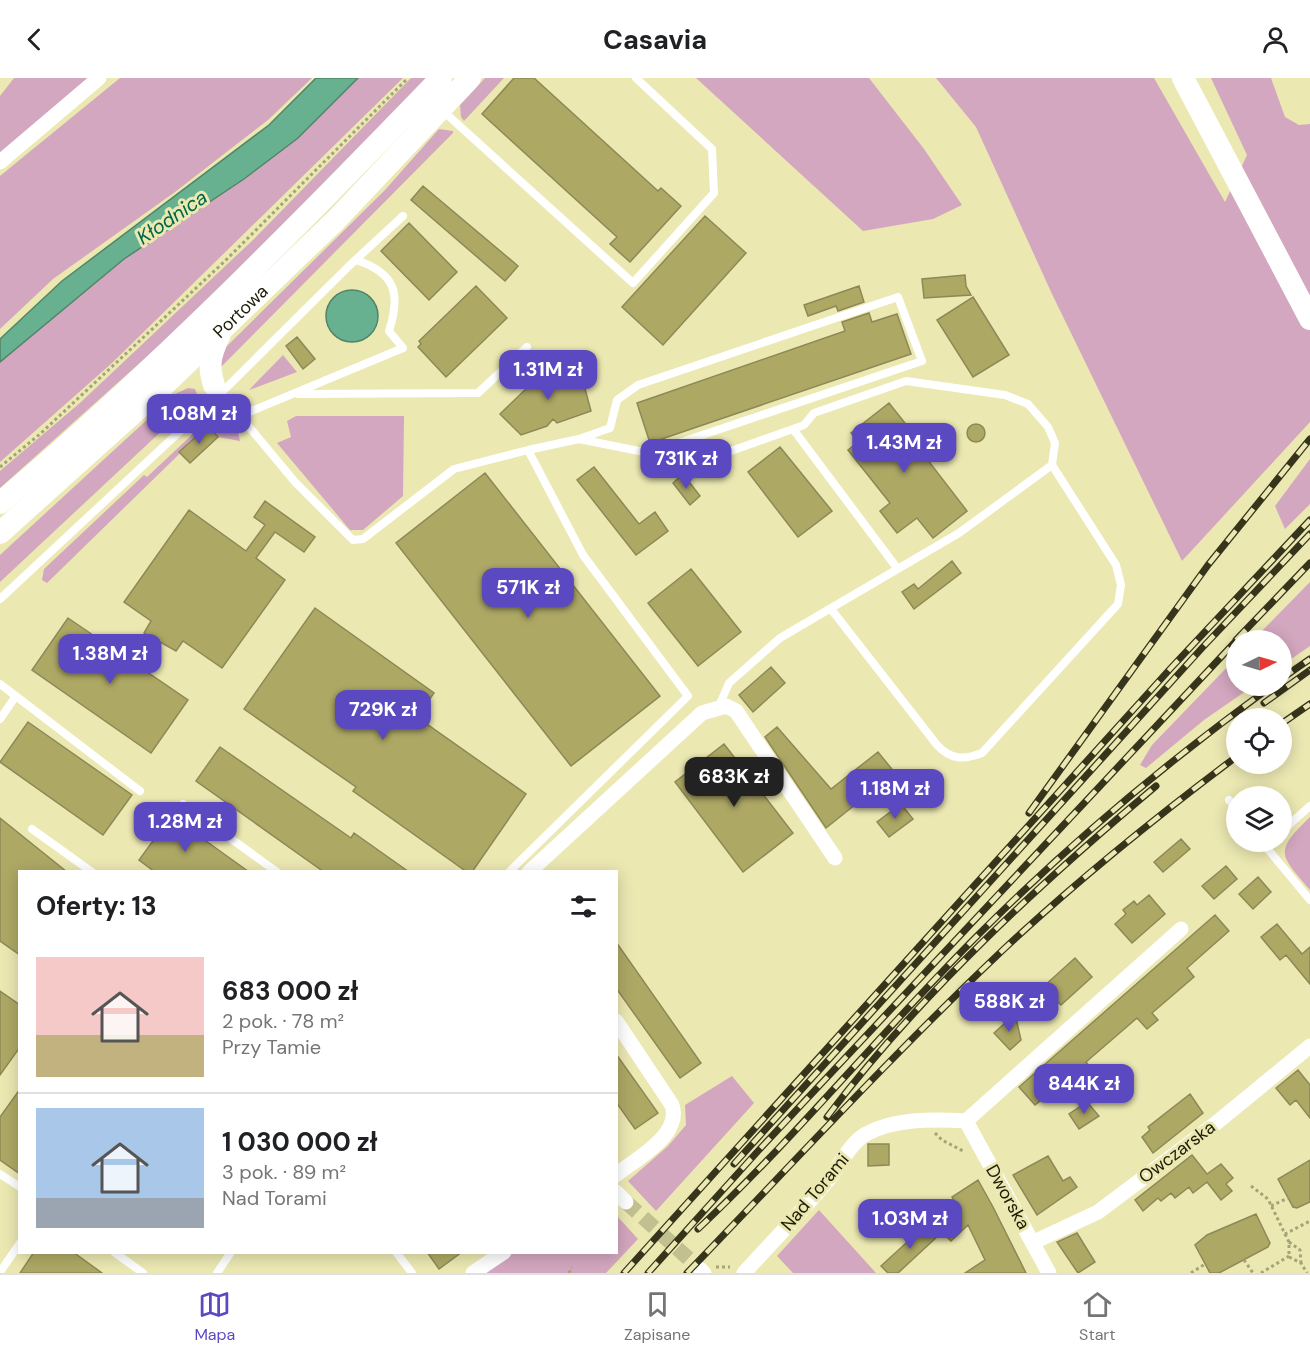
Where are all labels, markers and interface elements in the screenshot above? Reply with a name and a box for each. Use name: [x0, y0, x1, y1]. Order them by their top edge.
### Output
text: Casavia: [603, 22, 707, 57]
icon: back: [18, 23, 51, 56]
icon: person: [1259, 23, 1292, 56]
water label: Kłodnica: [132, 184, 212, 250]
street label: Portowa: [208, 280, 273, 344]
pin: 1.31M zł: [486, 350, 610, 401]
text: 1.31M zł: [513, 356, 583, 382]
pin: 1.08M zł: [137, 394, 261, 445]
text: 1.08M zł: [161, 400, 237, 426]
pin: 1.43M zł: [842, 423, 966, 474]
text: 1.43M zł: [866, 429, 942, 455]
pin: 731K zł: [631, 439, 741, 490]
text: 731K zł: [654, 445, 718, 471]
pin: 571K zł: [473, 568, 583, 619]
text: 571K zł: [496, 574, 560, 600]
north arrow: [1226, 630, 1292, 696]
map controls: [1226, 630, 1292, 852]
pin: 1.38M zł: [48, 634, 172, 685]
text: 1.38M zł: [72, 640, 148, 666]
pin: 729K zł: [328, 690, 438, 741]
text: 729K zł: [349, 696, 417, 722]
button: locate: [1226, 708, 1292, 774]
pin: 683K zł: [679, 757, 789, 808]
text: 683K zł: [699, 763, 769, 789]
pin: 1.18M zł: [833, 769, 957, 820]
text: 1.18M zł: [860, 775, 930, 801]
button: layers: [1226, 786, 1292, 852]
pin: 1.28M zł: [123, 802, 247, 853]
text: 1.28M zł: [148, 808, 222, 834]
text: Oferty: 13: [36, 889, 157, 923]
icon: filters: [567, 890, 600, 923]
text: 683 000 zł: [222, 974, 358, 1008]
icon: home: [84, 981, 156, 1053]
pin: 588K zł: [954, 982, 1064, 1033]
text: 588K zł: [973, 988, 1045, 1014]
text: 2 pok. · 78 m²: [222, 1008, 344, 1034]
text: Przy Tamie: [222, 1034, 321, 1060]
pin: 844K zł: [1029, 1064, 1139, 1115]
text: 844K zł: [1048, 1070, 1120, 1096]
street label: Owczarska: [1134, 1115, 1220, 1189]
text: 1 030 000 zł: [222, 1125, 377, 1159]
icon: home: [84, 1132, 156, 1204]
street label: Nad Torami: [776, 1148, 854, 1236]
text: 3 pok. · 89 m²: [222, 1159, 346, 1185]
street label: Dworska: [980, 1160, 1036, 1234]
text: Nad Torami: [222, 1185, 327, 1211]
pin: 1.03M zł: [848, 1199, 972, 1250]
text: 1.03M zł: [872, 1205, 948, 1231]
tab: Mapa: [194, 1288, 235, 1345]
tab: Zapisane: [624, 1288, 690, 1345]
tab: Start: [1079, 1288, 1116, 1345]

